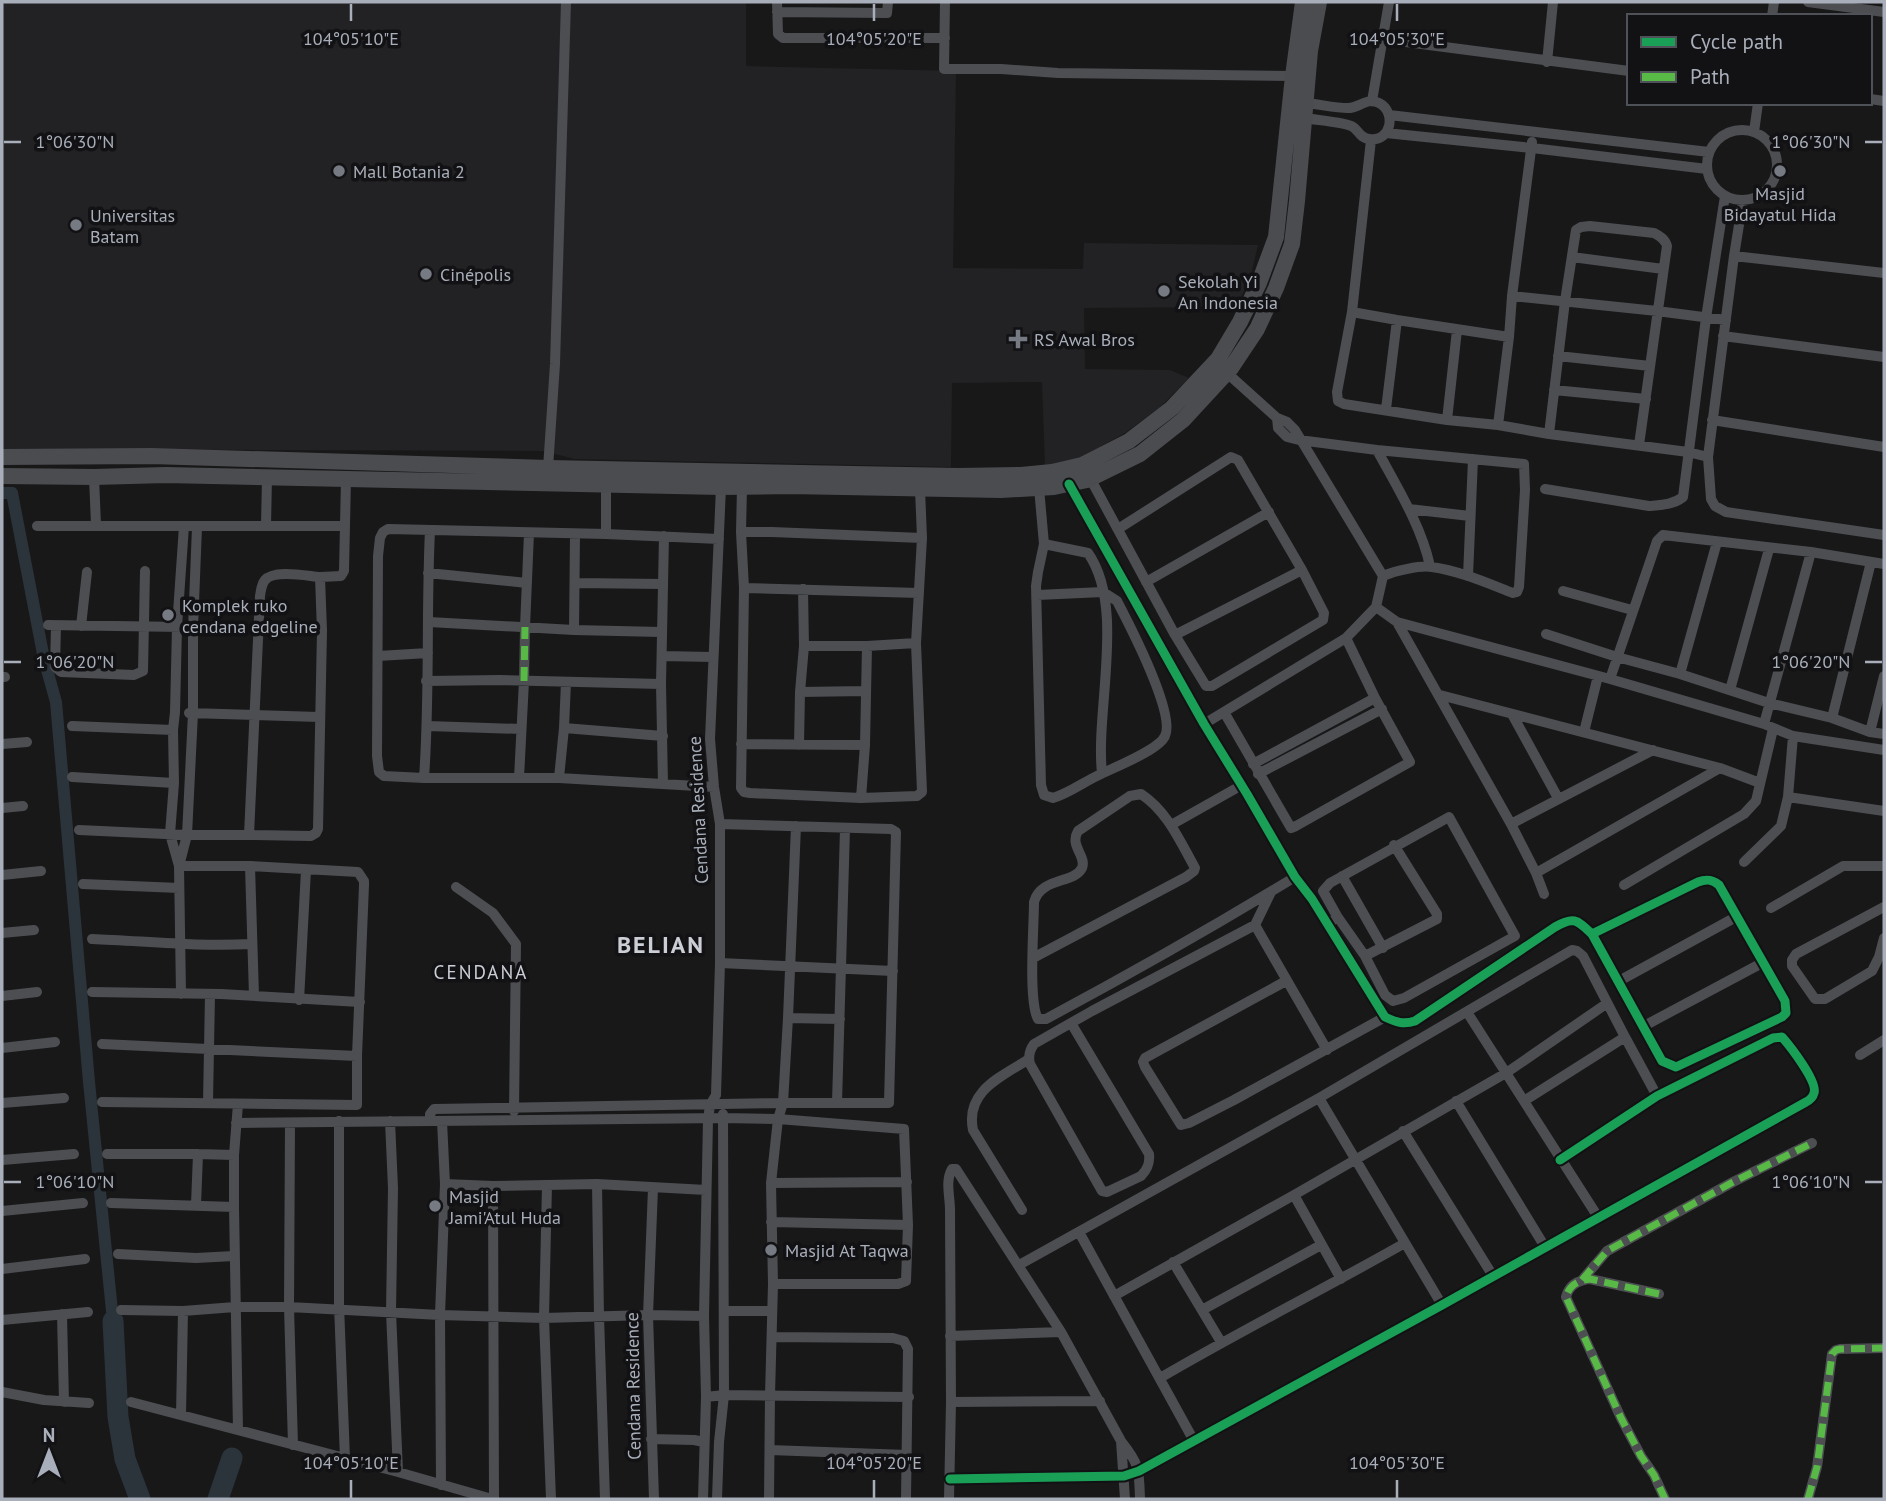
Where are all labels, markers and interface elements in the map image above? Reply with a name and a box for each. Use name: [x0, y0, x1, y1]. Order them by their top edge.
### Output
legend: [1627, 14, 1872, 105]
text: 104°05'10"E: [303, 27, 399, 50]
text: 104°05'20"E: [826, 27, 922, 50]
text: 104°05'30"E: [1349, 27, 1445, 50]
text: Cycle path: [1690, 28, 1783, 55]
text: Path: [1690, 63, 1730, 90]
text: 1°06'30"N: [36, 130, 114, 153]
text: 1°06'30"N: [1772, 130, 1850, 153]
place label: Mall Botania 2: [353, 160, 465, 183]
marker: Mall Botania 2: [331, 163, 347, 179]
marker: Masjid Bidayatul Hida: [1772, 163, 1788, 179]
place label: Masjid Bidayatul Hida: [1724, 182, 1836, 226]
place label: Universitas Batam: [90, 204, 175, 248]
marker: Universitas Batam: [68, 217, 84, 233]
place label: Cinépolis: [440, 263, 511, 286]
marker: Cinépolis: [418, 266, 434, 282]
place label: Sekolah Yi An Indonesia: [1178, 270, 1278, 314]
marker: Sekolah Yi An Indonesia: [1156, 283, 1172, 299]
place label: RS Awal Bros: [1034, 328, 1135, 351]
marker: RS Awal Bros: [1008, 329, 1028, 349]
place label: Komplek ruko cendana edgeline: [182, 594, 318, 638]
marker: Komplek ruko cendana edgeline: [160, 607, 176, 623]
text: 1°06'20"N: [36, 650, 114, 673]
text: 1°06'20"N: [1772, 650, 1850, 673]
street label: Cendana Residence: [683, 736, 713, 884]
district label: BELIAN: [617, 929, 705, 960]
district label: CENDANA: [434, 960, 528, 984]
text: 1°06'10"N: [36, 1170, 114, 1193]
text: 1°06'10"N: [1772, 1170, 1850, 1193]
place label: Masjid Jami'Atul Huda: [448, 1185, 561, 1229]
marker: Masjid Jami'Atul Huda: [427, 1198, 443, 1214]
place label: Masjid At Taqwa: [785, 1239, 909, 1262]
marker: Masjid At Taqwa: [763, 1242, 779, 1258]
street label: Cendana Residence: [620, 1312, 646, 1460]
north arrow: [14, 1417, 84, 1487]
text: N: [43, 1423, 55, 1447]
text: 104°05'10"E: [303, 1451, 399, 1474]
text: 104°05'20"E: [826, 1451, 922, 1474]
text: 104°05'30"E: [1349, 1451, 1445, 1474]

